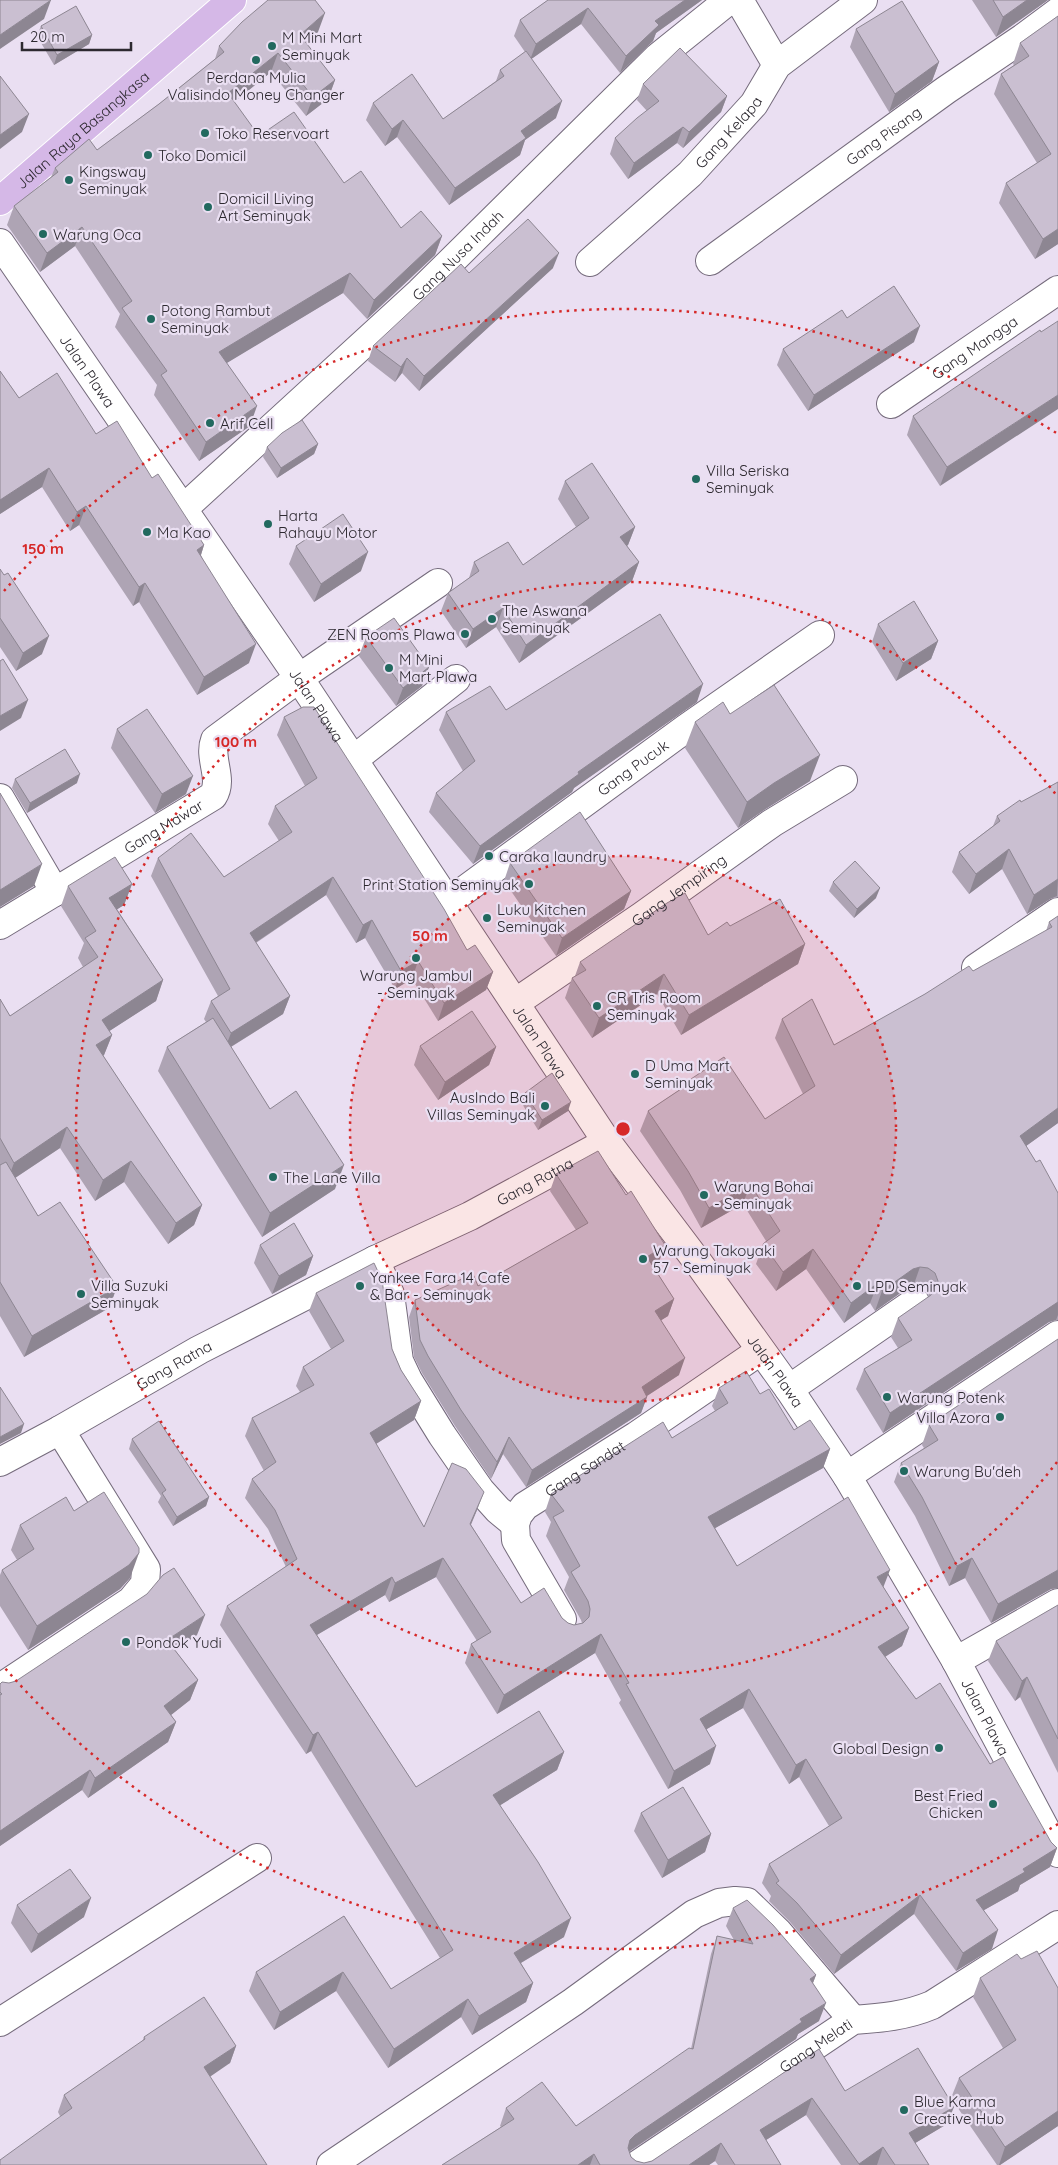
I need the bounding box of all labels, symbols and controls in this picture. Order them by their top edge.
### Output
scale bar [22,20,131,52]
text: 20 m [30,27,65,46]
place label: M Mini Mart Seminyak [282,28,362,64]
marker: M Mini Mart Seminyak [266,40,278,52]
marker: Perdana Mulia Valisindo Money Changer [250,54,262,66]
street label: Jalan Raya Basangkasa [12,67,153,193]
place label: Perdana Mulia Valisindo Money Changer [167,68,345,104]
street label: Gang Kelapa [691,93,766,172]
street label: Gang Pisang [842,102,925,169]
place label: Toko Reservoart [215,124,330,143]
marker: Toko Reservoart [199,127,211,139]
place label: Toko Domicil [158,146,246,165]
marker: Toko Domicil [142,149,154,161]
place label: Kingsway Seminyak [79,162,147,198]
marker: Kingsway Seminyak [63,174,75,186]
place label: Domicil Living Art Seminyak [218,189,314,225]
marker: Domicil Living Art Seminyak [202,201,214,213]
street label: Gang Nusa Indah [408,206,507,304]
place label: Warung Oca [53,225,141,244]
marker: Warung Oca [37,228,49,240]
place label: Potong Rambut Seminyak [161,301,271,337]
street label: Gang Mangga [928,311,1021,383]
marker: Potong Rambut Seminyak [145,313,157,325]
street label: Jalan Plawa [56,330,120,411]
place label: Arif Cell [220,414,273,433]
marker: Arif Cell [204,417,216,429]
place label: Villa Seriska Seminyak [706,461,789,497]
marker: Villa Seriska Seminyak [690,473,702,485]
place label: Harta Rahayu Motor [278,506,377,542]
marker: Harta Rahayu Motor [262,518,274,530]
place label: Ma Kao [157,523,211,542]
marker: Ma Kao [141,526,153,538]
text: 150 m [22,539,64,558]
place label: The Aswana Seminyak [502,601,587,637]
marker: The Aswana Seminyak [486,613,498,625]
place label: ZEN Rooms Plawa [327,625,455,644]
marker: ZEN Rooms Plawa [459,628,471,640]
place label: M Mini Mart Plawa [399,650,477,686]
marker: M Mini Mart Plawa [383,662,395,674]
street label: Jalan Plawa [285,664,348,745]
text: 100 m [215,732,257,751]
street label: Gang Pucuk [593,735,672,800]
street label: Gang Mawar [120,795,207,857]
place label: Caraka laundry [499,847,607,866]
street label: Gang Jempiring [628,849,730,930]
marker: Caraka laundry [483,850,495,862]
place label: Print Station Seminyak [362,875,519,894]
marker: Print Station Seminyak [523,878,535,890]
place label: Luku Kitchen Seminyak [497,900,586,936]
marker: Luku Kitchen Seminyak [481,912,493,924]
text: 50 m [412,926,448,945]
marker: Warung Jambul - Seminyak [410,952,422,964]
place label: Warung Jambul - Seminyak [360,966,472,1002]
place label: CR Tris Room Seminyak [607,988,701,1024]
marker: CR Tris Room Seminyak [591,1000,603,1012]
street label: Jalan Plawa [509,1001,572,1082]
place label: D Uma Mart Seminyak [645,1056,730,1092]
marker: D Uma Mart Seminyak [629,1068,641,1080]
place label: AusIndo Bali Villas Seminyak [427,1088,535,1124]
marker: AusIndo Bali Villas Seminyak [539,1100,551,1112]
centre of rings [614,1120,632,1138]
street label: Gang Ratna [493,1153,576,1209]
place label: The Lane Villa [283,1168,381,1187]
marker: The Lane Villa [267,1171,279,1183]
place label: Warung Bohai - Seminyak [714,1177,814,1213]
marker: Warung Bohai - Seminyak [698,1189,710,1201]
place label: Warung Takoyaki 57 - Seminyak [653,1241,775,1277]
marker: Warung Takoyaki 57 - Seminyak [637,1253,649,1265]
place label: Yankee Fara 14 Cafe & Bar - Seminyak [370,1268,510,1304]
place label: Villa Suzuki Seminyak [91,1276,168,1312]
place label: LPD Seminyak [867,1277,967,1296]
marker: Yankee Fara 14 Cafe & Bar - Seminyak [354,1280,366,1292]
marker: LPD Seminyak [851,1280,863,1292]
marker: Villa Suzuki Seminyak [75,1288,87,1300]
street label: Jalan Plawa [743,1331,808,1411]
street label: Gang Ratna [133,1336,215,1394]
place label: Warung Potenk [897,1388,1005,1407]
marker: Warung Potenk [881,1391,893,1403]
place label: Villa Azora [916,1408,990,1427]
marker: Villa Azora [994,1411,1006,1423]
street label: Gang Sandat [541,1436,628,1501]
place label: Warung Bu'deh [914,1462,1021,1481]
marker: Warung Bu'deh [898,1465,910,1477]
place label: Pondok Yudi [136,1633,222,1652]
marker: Pondok Yudi [120,1636,132,1648]
street label: Jalan Plawa [957,1675,1014,1759]
place label: Global Design [833,1739,929,1758]
marker: Global Design [933,1742,945,1754]
place label: Best Fried Chicken [914,1786,983,1822]
marker: Best Fried Chicken [987,1798,999,1810]
street label: Gang Melati [775,2014,856,2076]
place label: Blue Karma Creative Hub [914,2092,1004,2128]
marker: Blue Karma Creative Hub [898,2104,910,2116]

